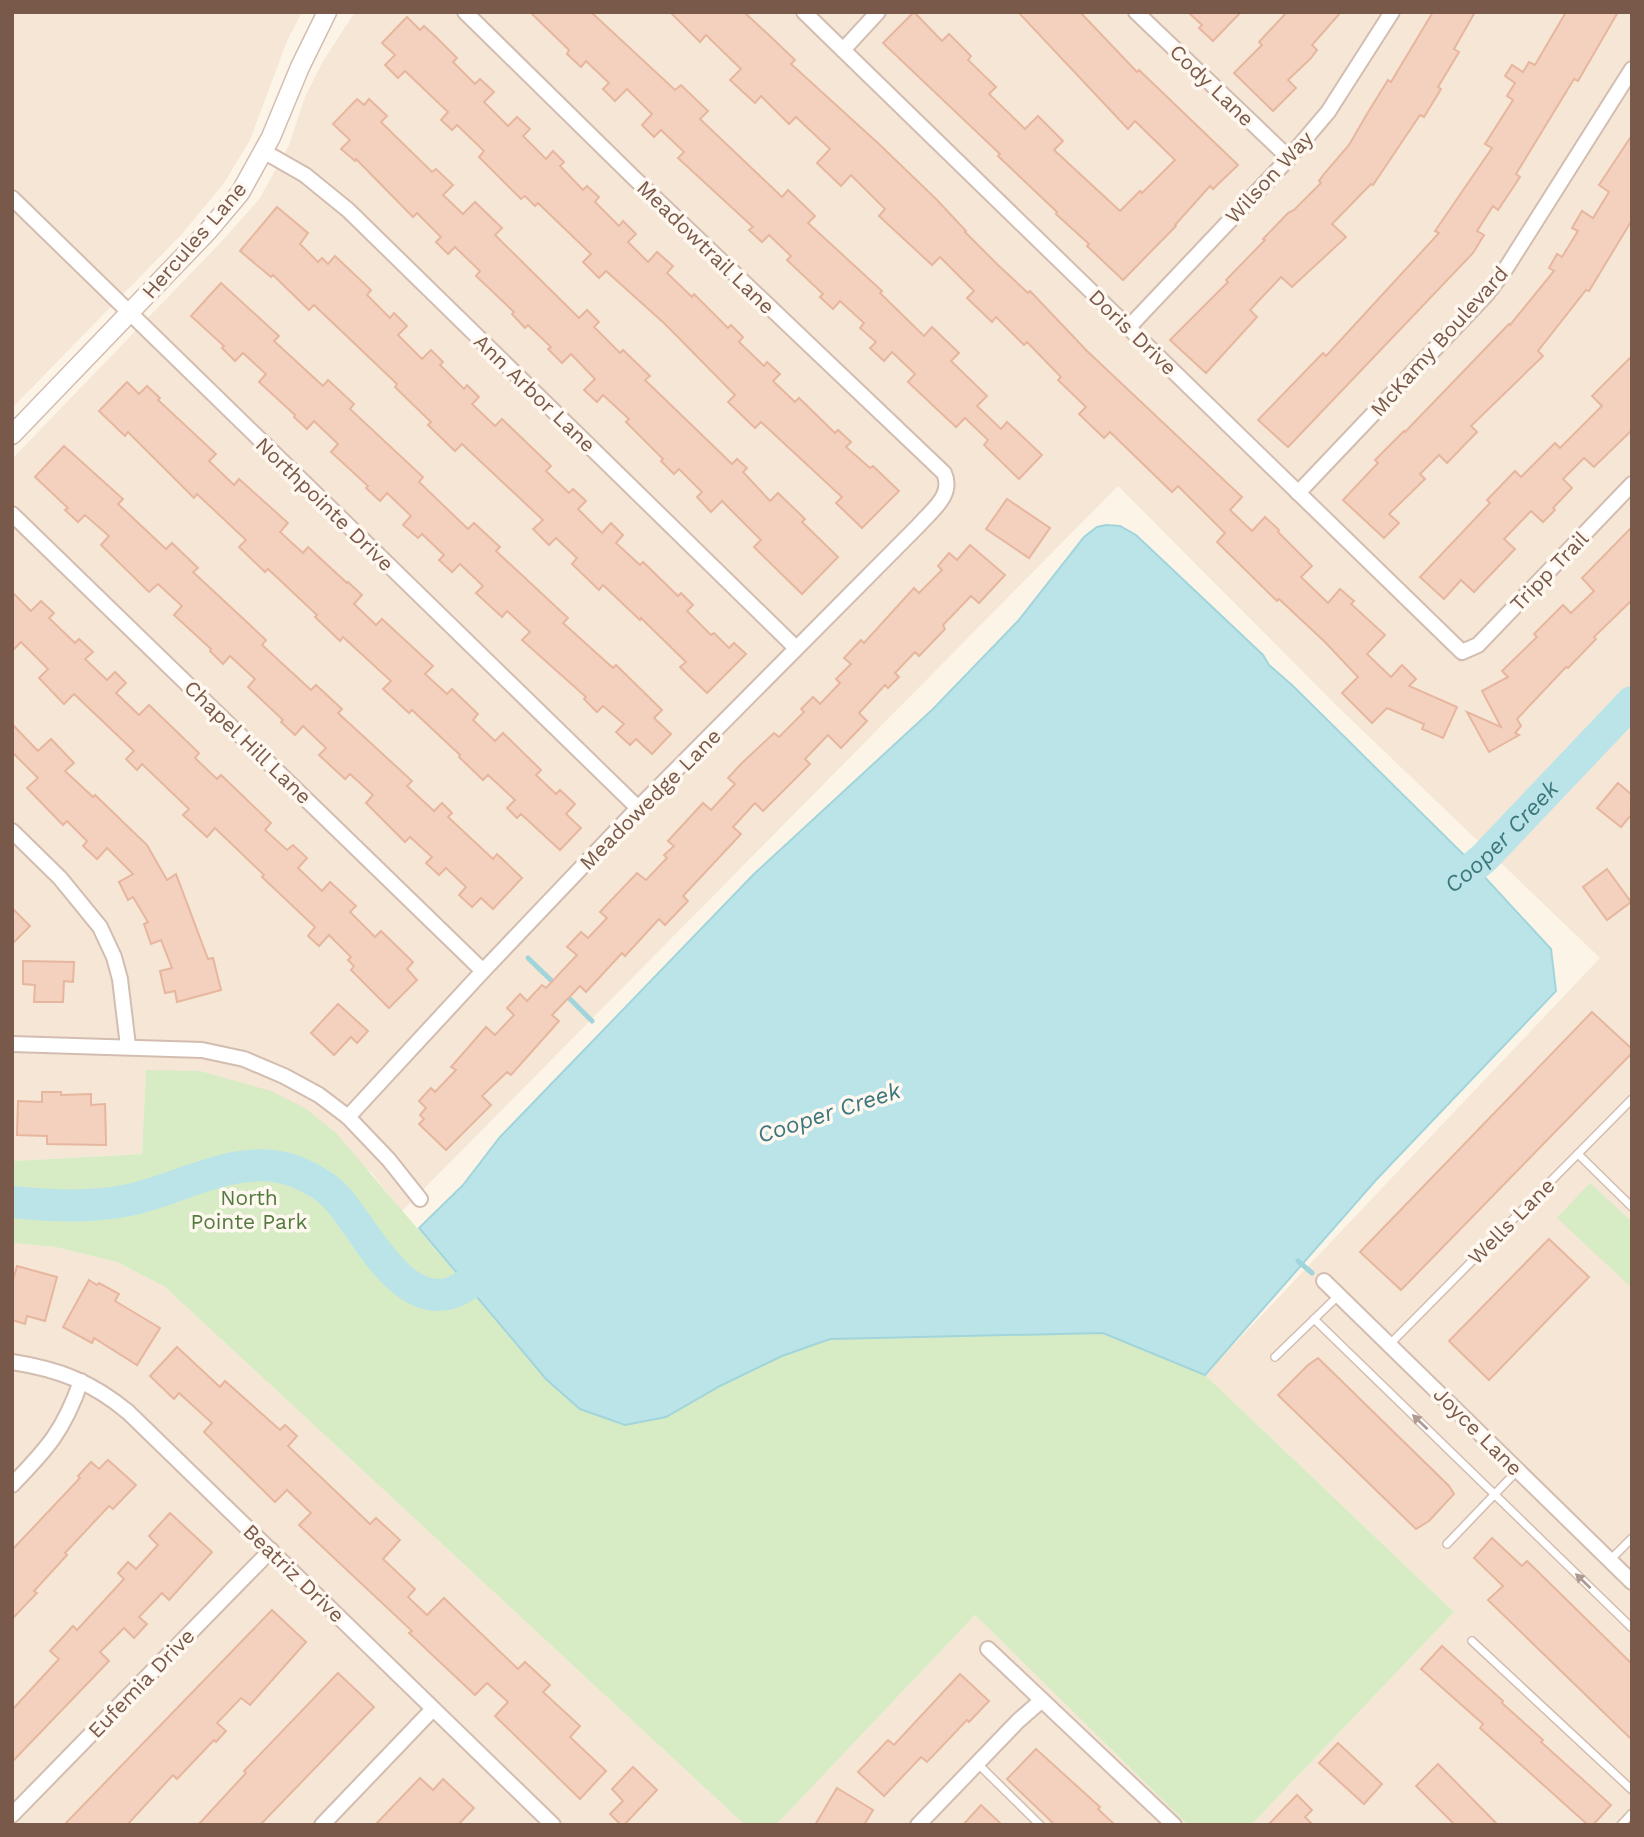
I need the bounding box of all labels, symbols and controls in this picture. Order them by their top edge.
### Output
street label: Cody Lane [1165,39,1259,131]
street label: Wilson Way [1220,126,1318,228]
street label: Meadowtrail Lane [632,175,780,319]
street label: Hercules Lane [136,176,252,304]
street label: McKamy Boulevard [1365,261,1513,421]
street label: Doris Drive [1084,284,1182,380]
street label: Ann Arbor Lane [469,329,601,457]
street label: Northpointe Drive [251,432,399,576]
street label: Tripp Trail [1505,525,1594,616]
street label: Chapel Hill Lane [179,675,317,809]
street label: Meadowedge Lane [574,723,726,875]
water label: Cooper Creek [1439,774,1565,899]
water label: Cooper Creek [754,1077,905,1149]
street label: Wells Lane [1462,1172,1560,1270]
park label: North Pointe Park [191,1185,308,1234]
street label: Joyce Lane [1428,1381,1528,1481]
one-way arrow [1412,1415,1429,1431]
street label: Beatriz Drive [238,1519,350,1627]
one-way arrow [1575,1573,1592,1589]
street label: Eufemia Drive [83,1623,199,1743]

